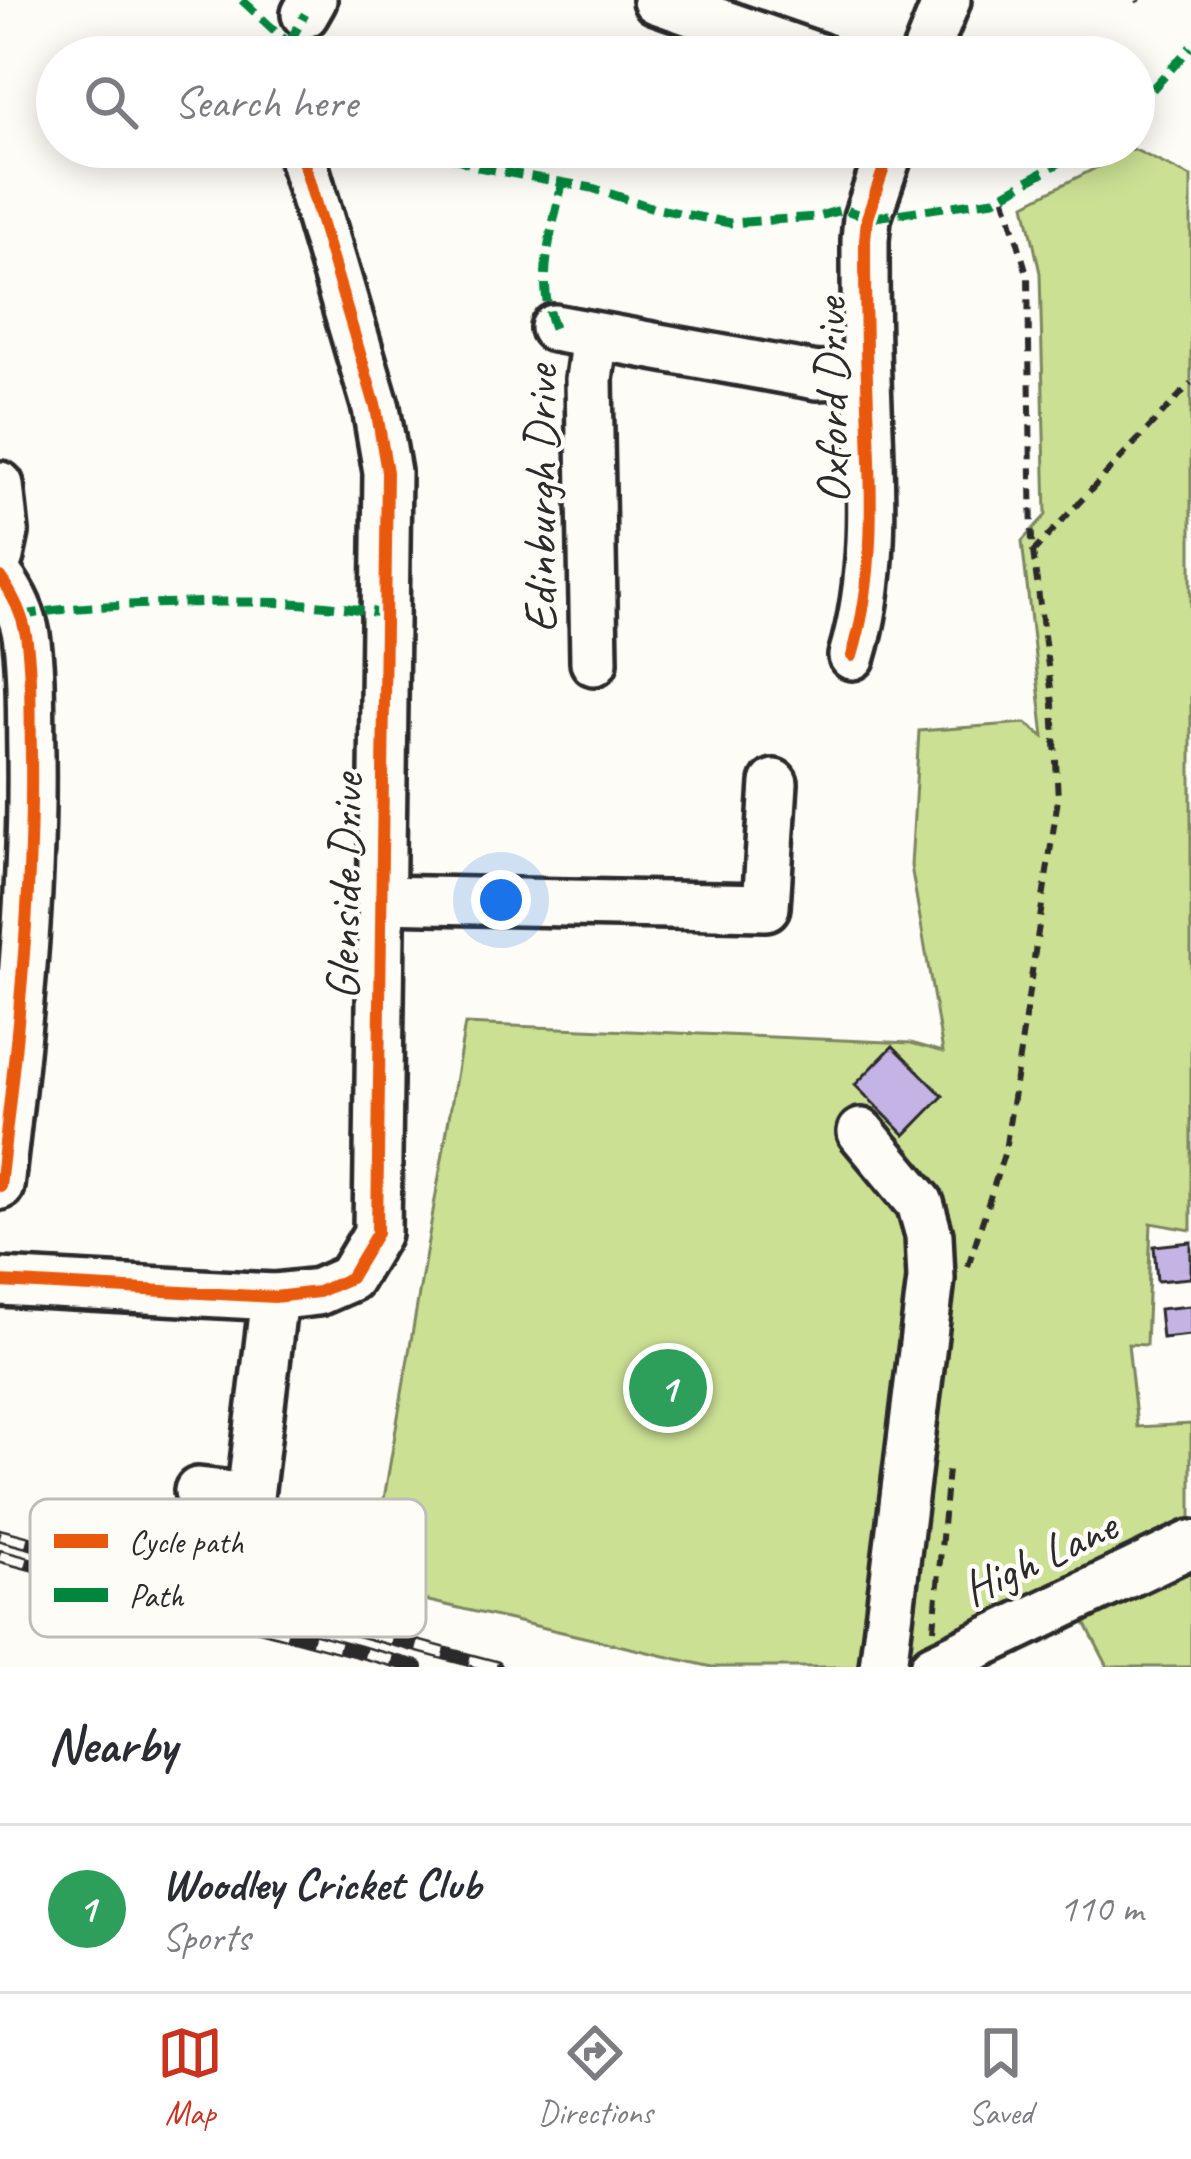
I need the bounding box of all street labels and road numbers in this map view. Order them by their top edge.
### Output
street label: Oxford Drive [799,294,863,504]
street label: Edinburgh Drive [510,362,570,633]
street label: Glenside Drive [312,770,376,1001]
street label: High Lane [952,1494,1129,1619]

